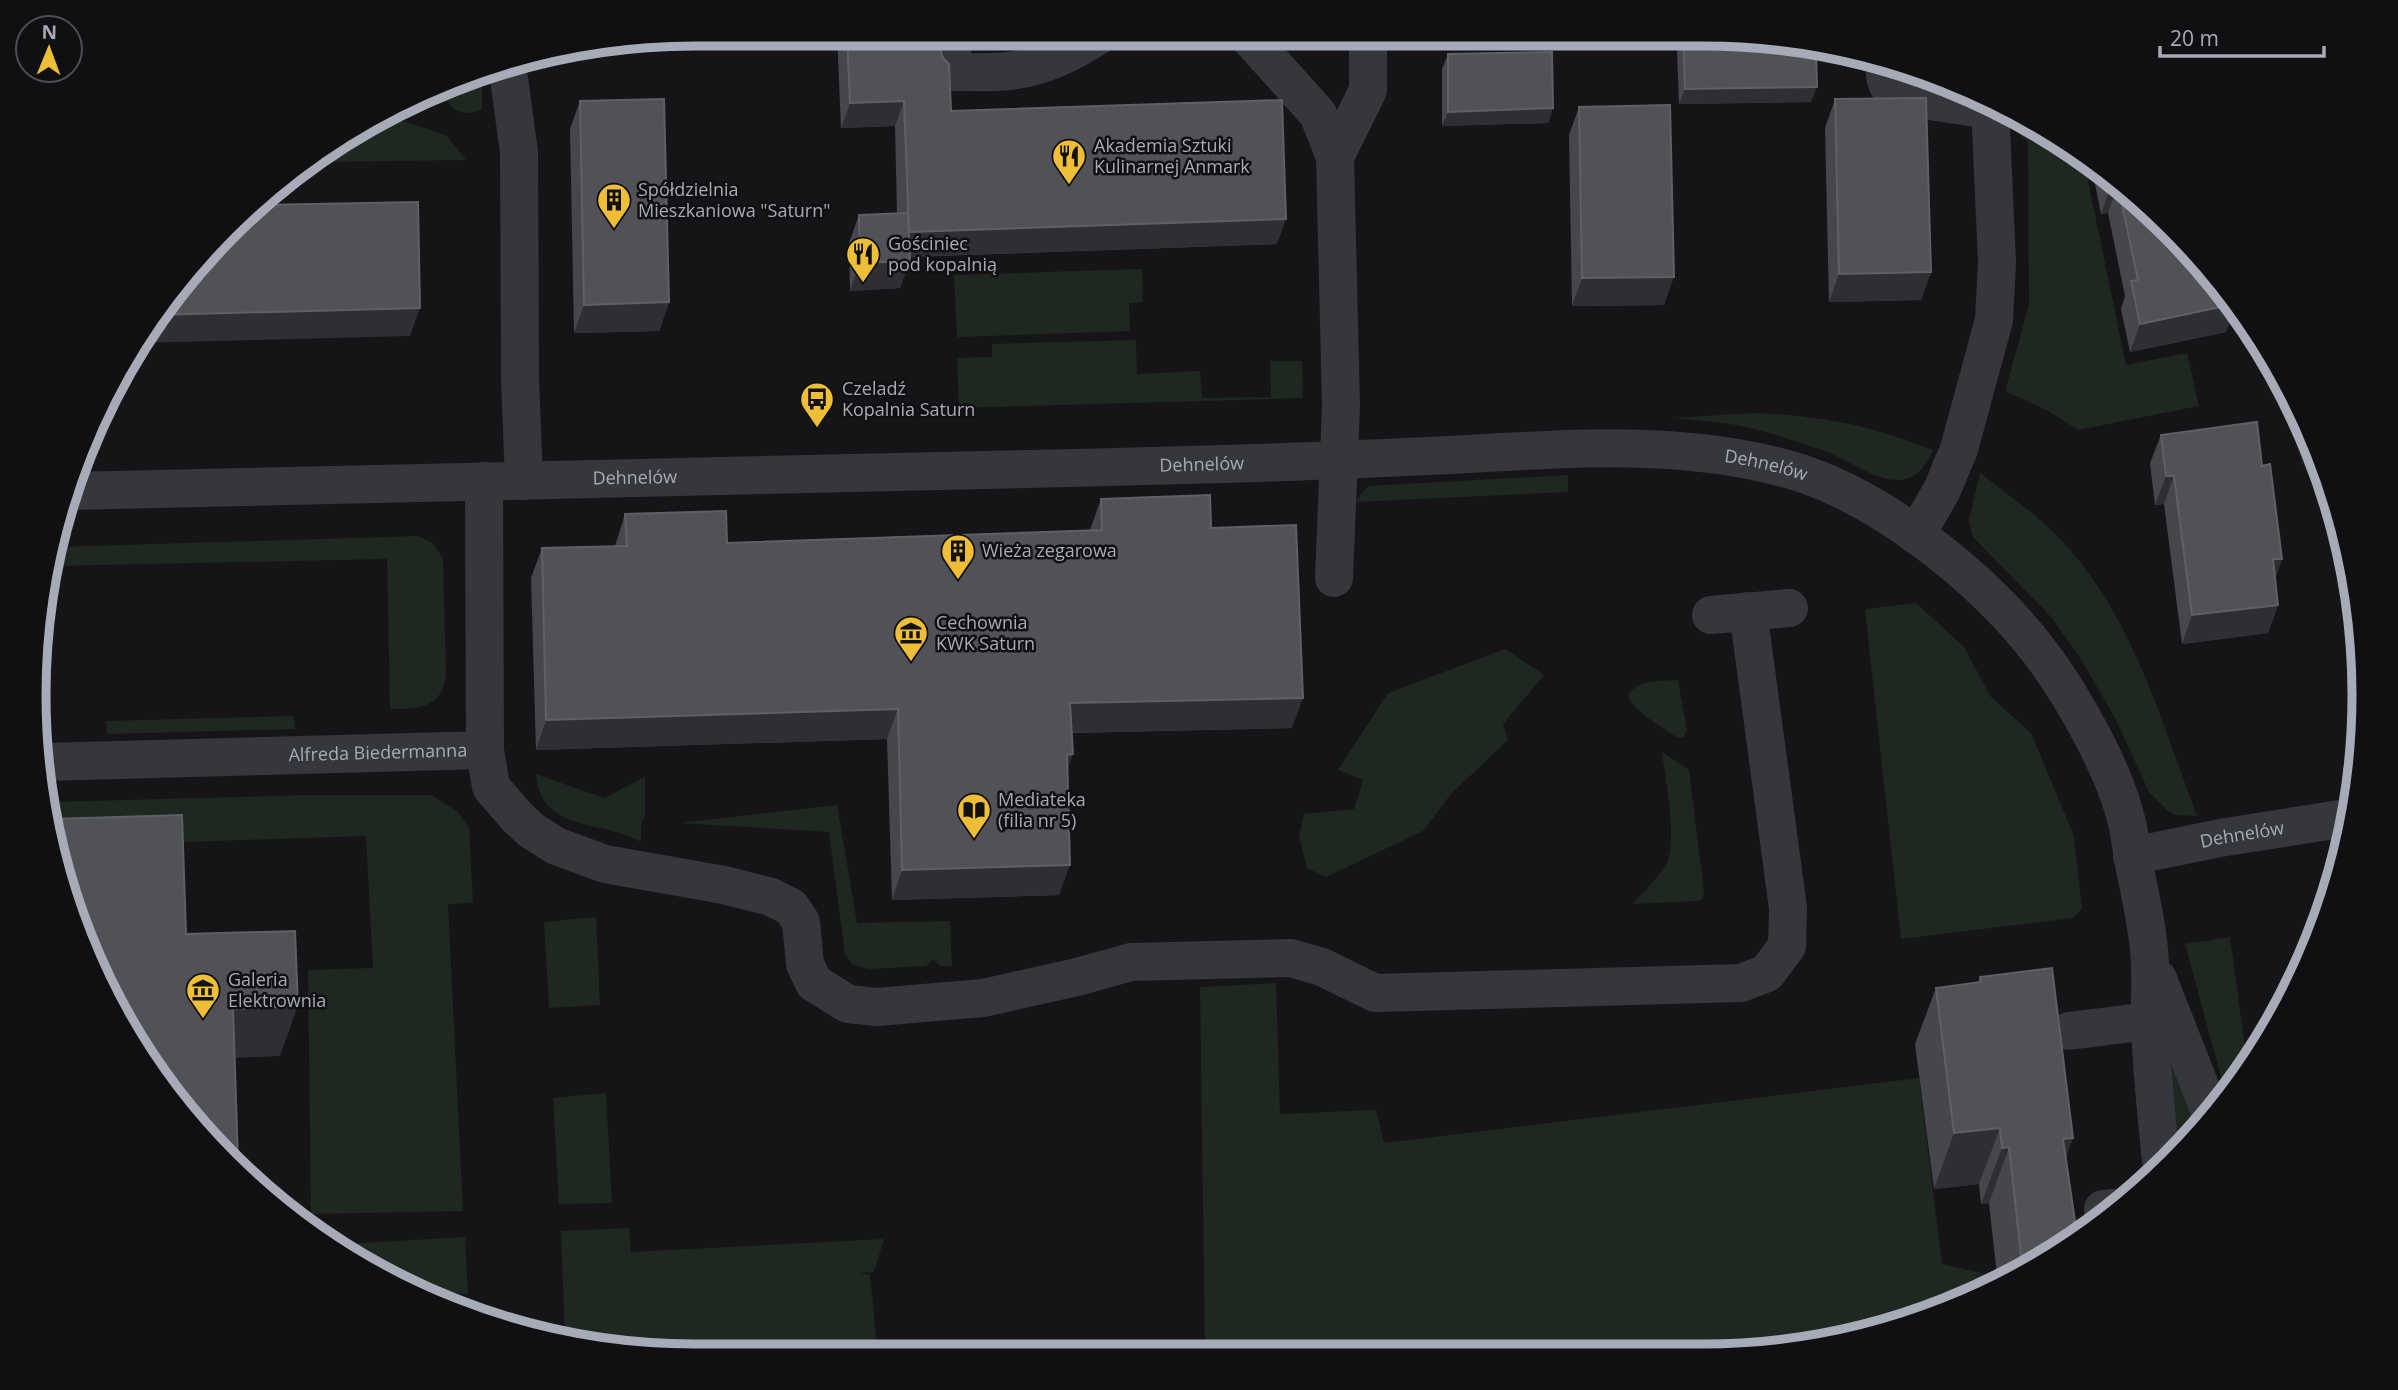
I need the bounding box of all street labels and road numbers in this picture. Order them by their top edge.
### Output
street label: Dehnelów [1723,443,1811,486]
street label: Dehnelów [1159,450,1244,477]
street label: Dehnelów [592,464,677,490]
street label: Alfreda Biedermanna [288,737,468,766]
street label: Dehnelów [2198,815,2286,853]

